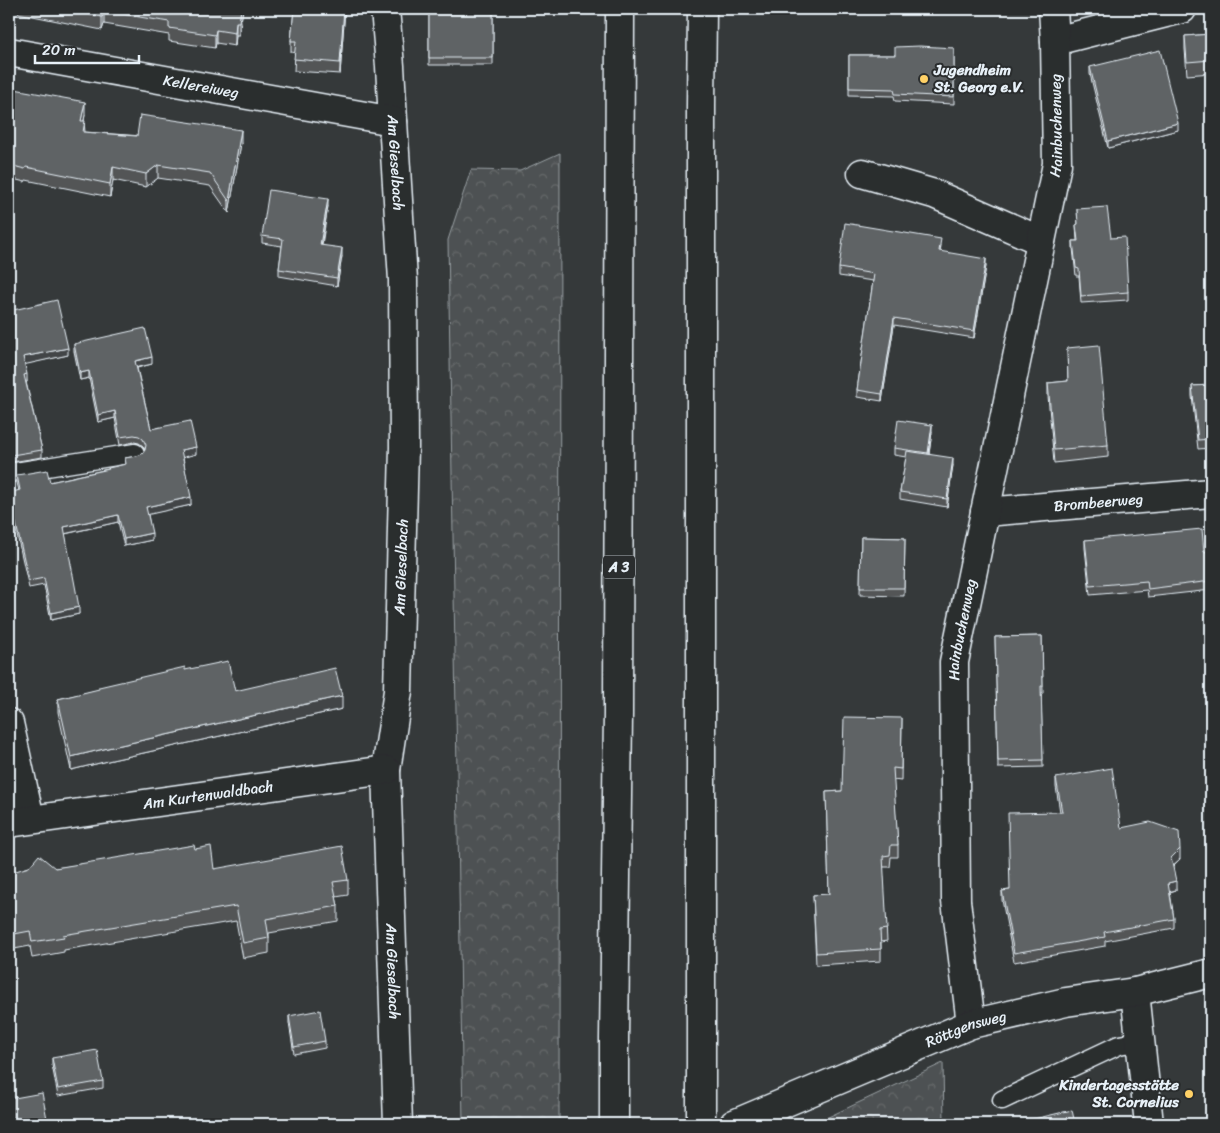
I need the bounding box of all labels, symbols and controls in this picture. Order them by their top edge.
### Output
scale bar [35,32,139,64]
text: 20 m [42,37,76,63]
place label: Jugendheim St. Georg e.V. [933,57,1024,100]
street label: Kellereiweg [161,67,241,106]
marker: Jugendheim St. Georg e.V. [918,73,930,85]
street label: Hainbuchenweg [1042,73,1070,179]
street label: Am Gieselbach [380,113,412,212]
street label: Brombeerweg [1053,486,1144,519]
street label: Am Gieselbach [386,518,416,616]
road number: A 3 [603,556,635,578]
street label: Hainbuchenweg [941,576,984,681]
street label: Am Kurtenwaldbach [140,773,275,817]
street label: Am Gieselbach [378,922,407,1020]
street label: Röttgensweg [921,1003,1009,1055]
place label: Kindertagesstätte St. Cornelius [1058,1072,1180,1115]
marker: Kindertagesstätte St. Cornelius [1183,1088,1195,1100]

